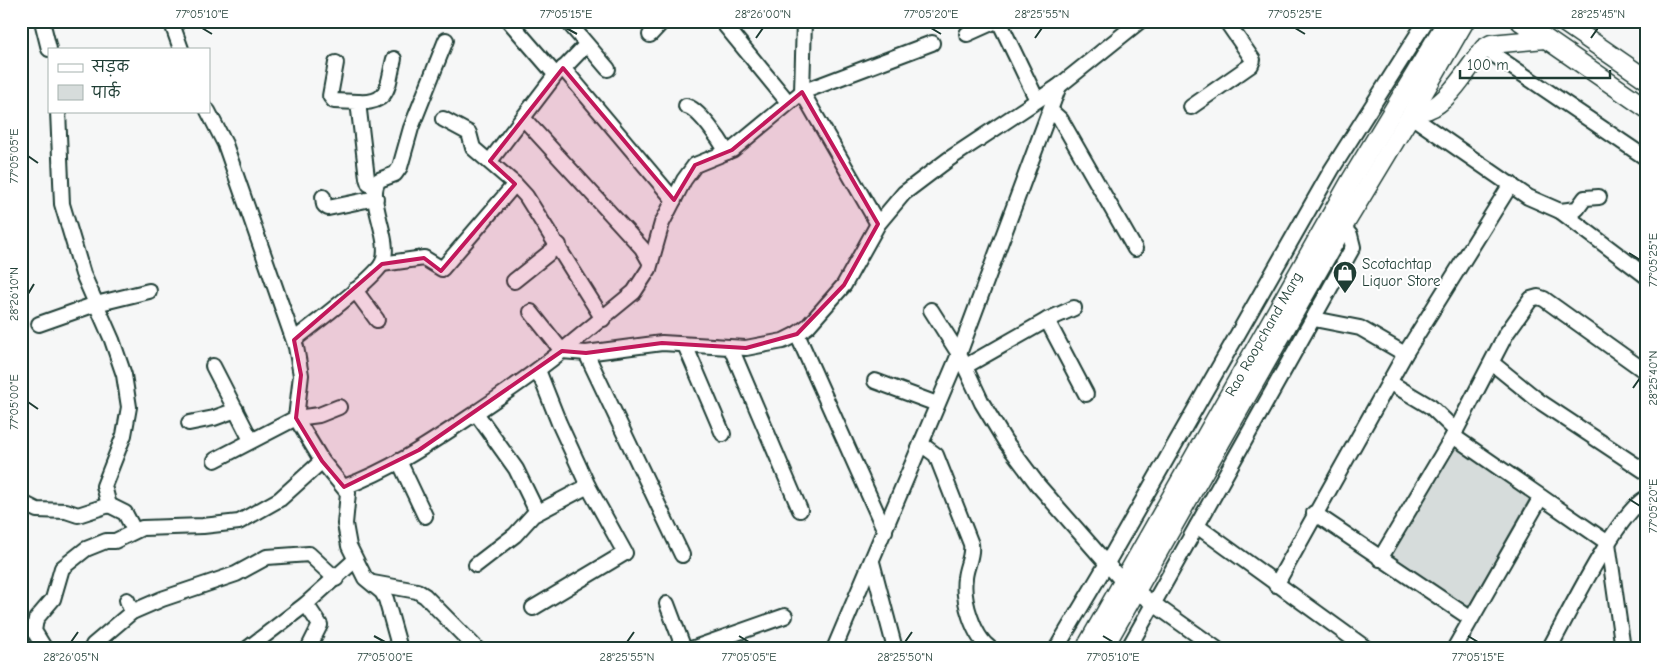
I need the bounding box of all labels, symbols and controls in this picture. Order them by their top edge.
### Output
text: 77°05'10"E [175,7,229,21]
text: 77°05'15"E [540,7,592,21]
text: 28°26'00"N [735,7,791,21]
text: 77°05'20"E [904,7,958,21]
text: 28°25'55"N [1015,7,1069,21]
text: 77°05'25"E [1268,7,1322,21]
text: 28°25'45"N [1571,7,1625,21]
legend [48,48,210,112]
scale bar [1460,48,1610,80]
text: 100 m [1467,56,1509,74]
text: सड़क [91,58,130,77]
text: पार्क [91,81,122,102]
text: 77°05'05"E [7,129,21,183]
text: 77°05'25"E [1646,233,1660,287]
place label: Scotachtap Liquor Store [1362,255,1441,290]
shop icon: Scotachtap Liquor Store [1332,260,1358,294]
text: 28°26'10"N [7,267,21,321]
street label: Rao Roopchand Marg [1221,269,1306,400]
text: 28°25'40"N [1646,351,1660,405]
text: 77°05'00"E [7,374,21,430]
text: 77°05'20"E [1646,479,1660,533]
text: 28°26'05"N [43,650,99,664]
text: 77°05'00"E [357,650,413,664]
text: 28°25'55"N [600,650,654,664]
text: 77°05'05"E [722,650,776,664]
text: 28°25'50"N [877,650,933,664]
text: 77°05'10"E [1086,650,1140,664]
text: 77°05'15"E [1452,650,1504,664]

